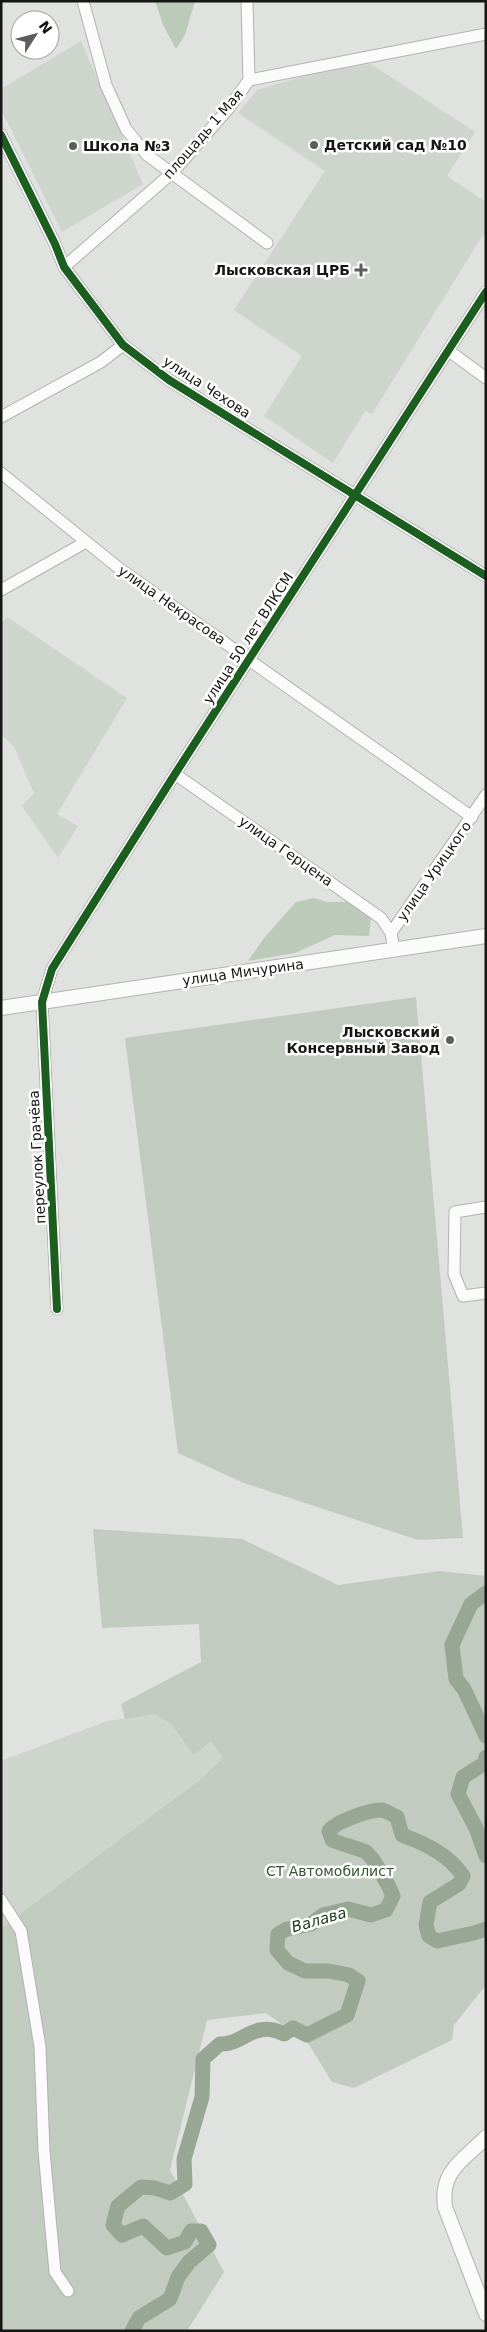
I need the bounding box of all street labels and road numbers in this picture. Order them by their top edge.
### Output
street label: площадь 1 Мая [160,86,246,182]
street label: улица Чехова [160,353,254,421]
street label: улица Некрасова [115,562,229,648]
street label: улица 50 лет ВЛКСМ [200,569,296,707]
street label: улица Герцена [236,813,336,889]
street label: улица Урицкого [394,818,474,924]
street label: улица Мичурина [181,956,305,988]
street label: переулок Грачёва [26,1090,48,1224]

